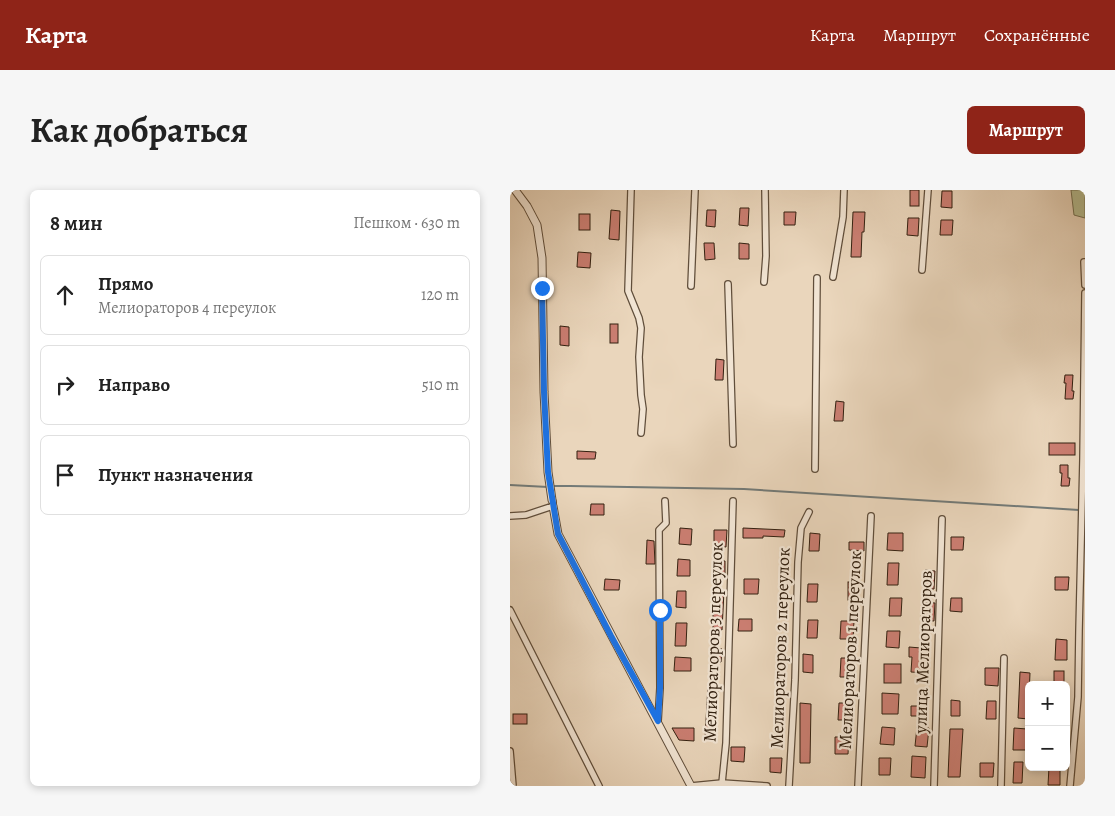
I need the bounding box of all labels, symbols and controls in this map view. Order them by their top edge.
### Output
text: Карта [25,19,87,51]
text: Карта [810,23,855,47]
text: Маршрут [883,23,956,47]
text: Сохранённые [984,23,1090,47]
text: Как добраться [30,106,248,154]
button: Маршрут [967,106,1085,154]
text: 8 мин [50,209,103,237]
text: Пешком · 630 m [353,212,460,234]
text: Прямо [98,271,153,297]
route end [531,277,554,300]
icon: ahead [51,281,79,309]
text: 120 m [421,284,459,306]
text: Мелиораторов 4 переулок [98,297,276,319]
icon: right [51,371,79,399]
text: Направо [98,372,170,398]
text: 510 m [422,374,459,396]
icon: arrive [51,461,79,489]
text: Пункт назначения [98,462,253,488]
street label: Мелиораторов 3 переулок [698,542,728,742]
street label: Мелиораторов 2 переулок [764,547,796,749]
street label: Мелиораторов 1 переулок [833,550,867,750]
street label: улица Мелиораторов [908,570,938,735]
route start [649,599,672,622]
map controls [1025,681,1070,771]
button: + [1025,681,1070,726]
button: − [1025,726,1070,771]

